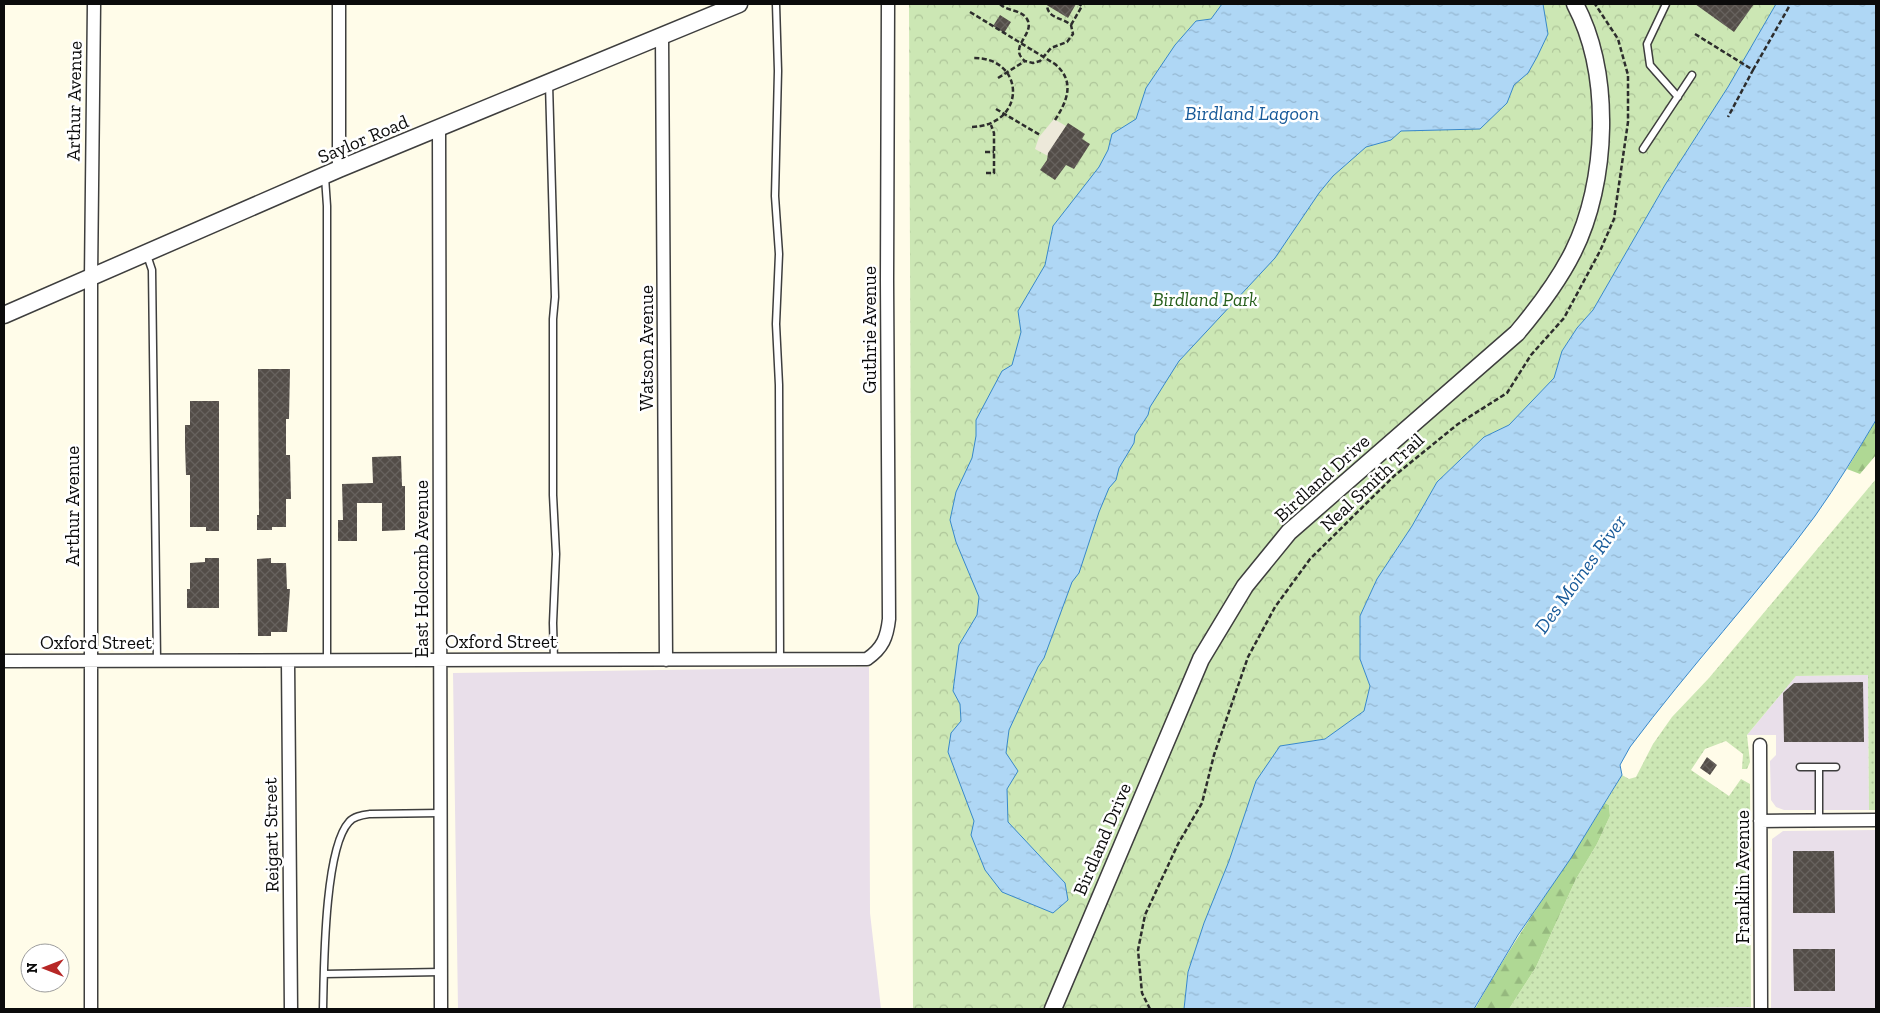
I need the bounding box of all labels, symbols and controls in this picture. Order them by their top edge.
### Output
street label: Arthur Avenue [61,41,87,161]
water label: Birdland Lagoon [1185,101,1319,125]
street label: Saylor Road [314,109,412,168]
street label: Guthrie Avenue [858,266,881,394]
street label: Watson Avenue [635,285,658,411]
park label: Birdland Park [1153,288,1257,311]
street label: Neal Smith Trail [1315,428,1429,536]
street label: Birdland Drive [1270,429,1374,527]
street label: Arthur Avenue [61,446,84,566]
street label: East Holcomb Avenue [410,480,433,658]
water label: Des Moines River [1529,510,1631,638]
street label: Oxford Street [445,630,557,653]
street label: Oxford Street [40,631,152,654]
street label: Reigart Street [259,777,283,893]
street label: Birdland Drive [1068,779,1136,899]
street label: Franklin Avenue [1731,810,1754,944]
north arrow [20,943,70,993]
text: N [24,962,41,973]

